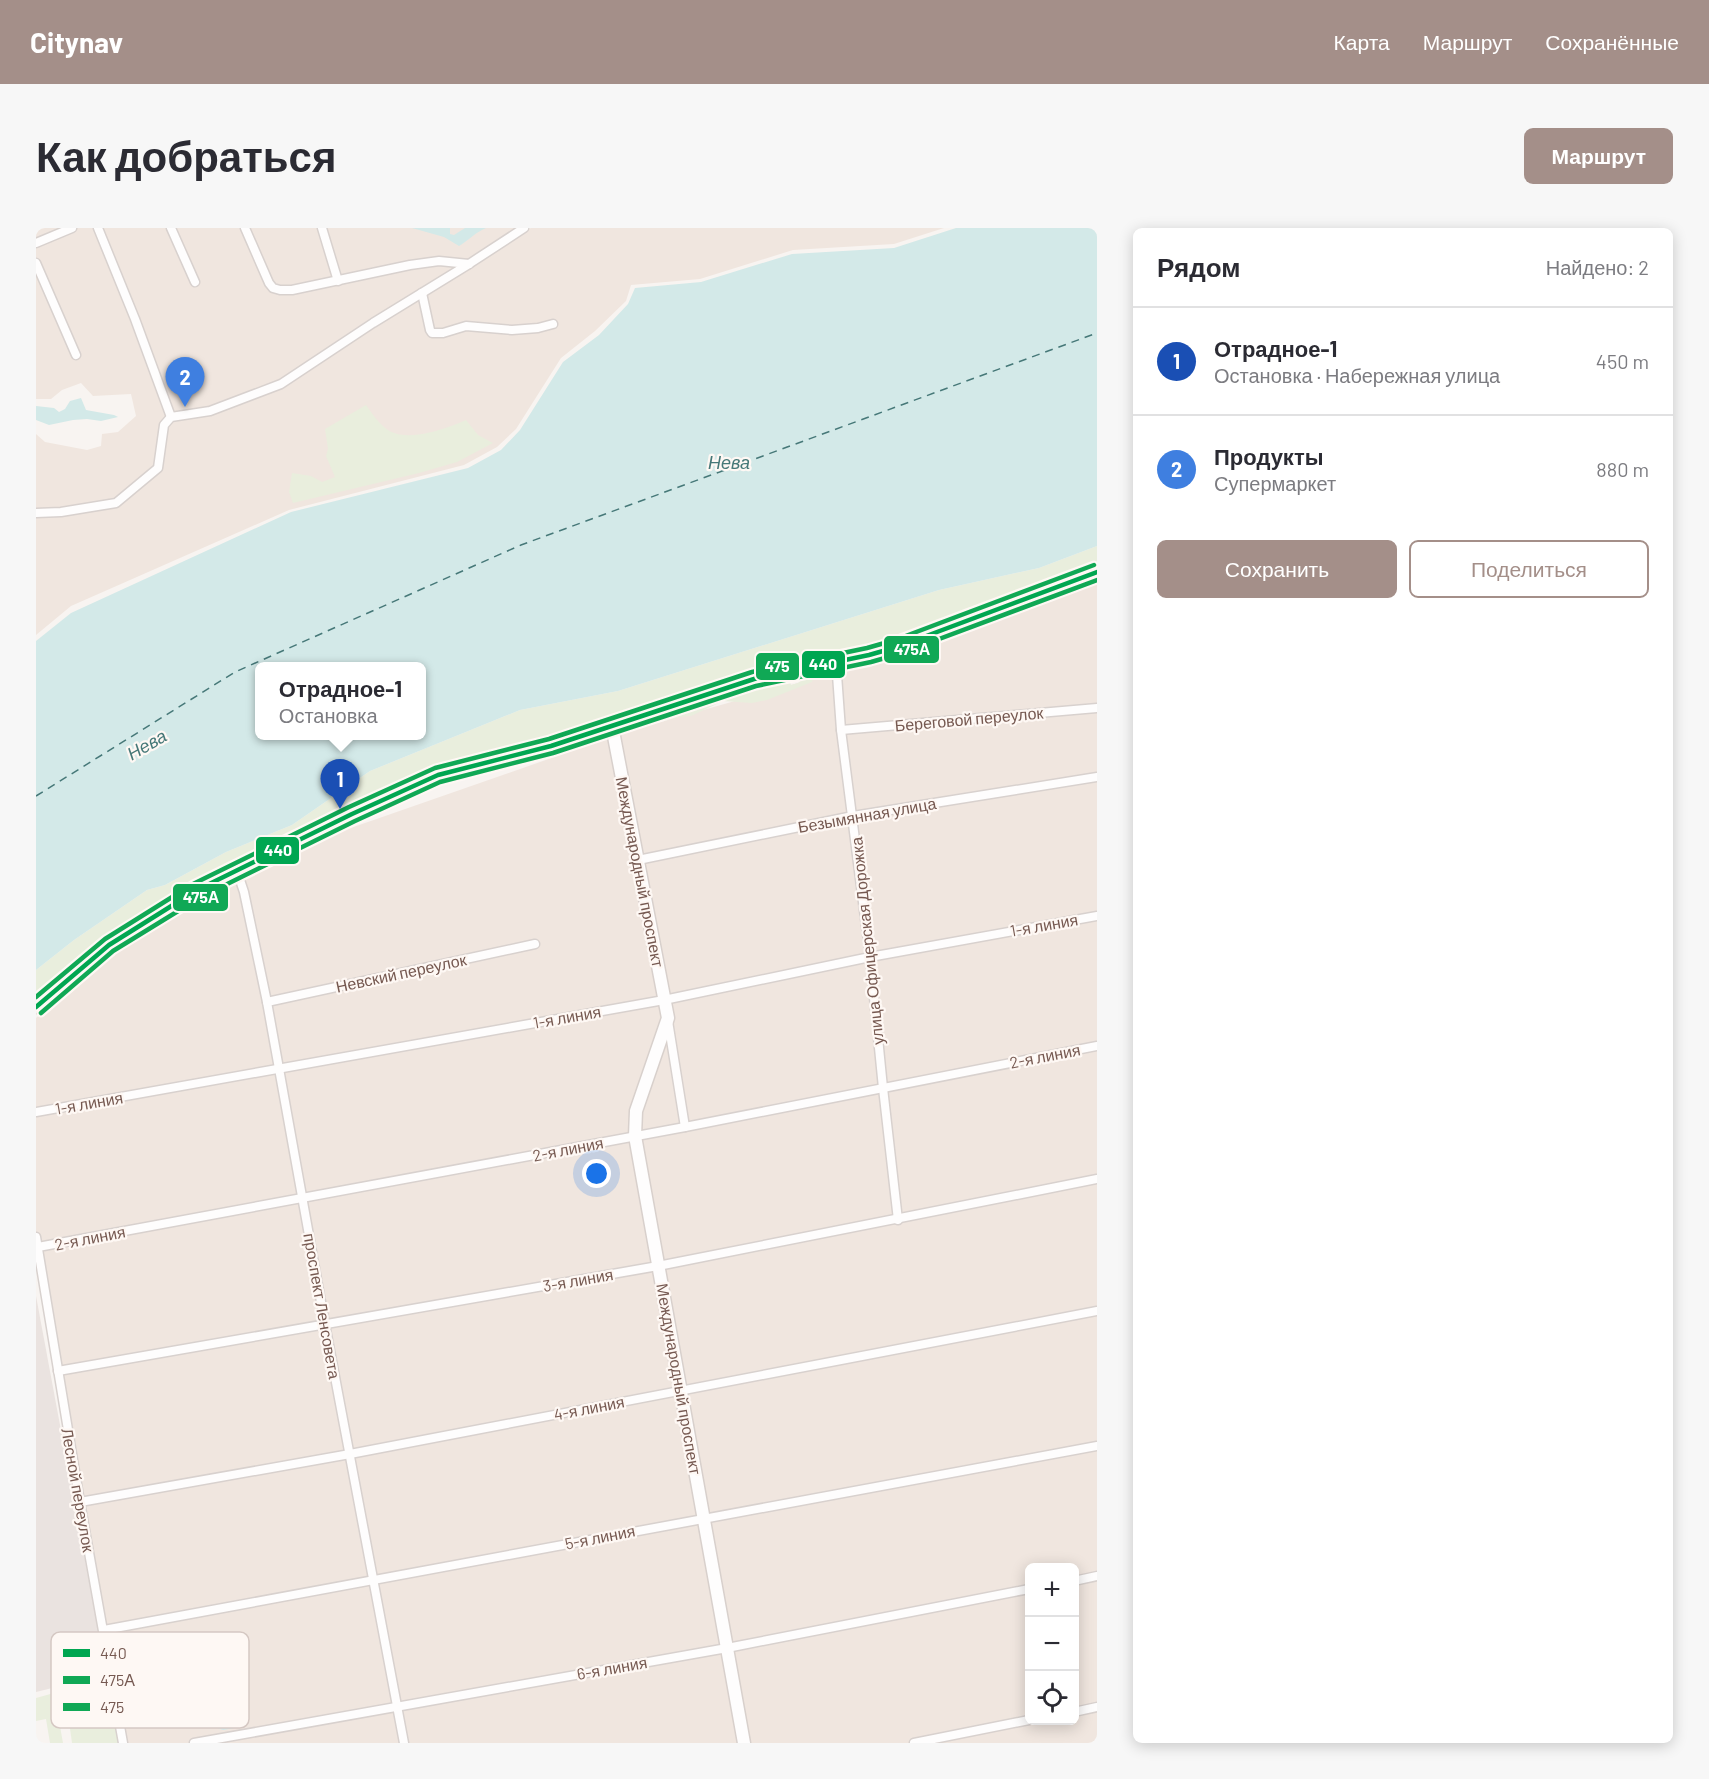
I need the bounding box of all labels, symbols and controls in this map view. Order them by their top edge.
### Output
text: Citynav [30,25,123,59]
text: Карта [1334,29,1390,54]
text: Маршрут [1423,29,1512,54]
text: Сохранённые [1545,29,1679,54]
button: Маршрут [1524,128,1673,184]
text: Как добраться [36,130,336,180]
text: Рядом [1157,251,1240,282]
text: Найдено: 2 [1546,255,1649,279]
text: Отрадное-1 [1214,335,1337,361]
text: 1 [1173,349,1180,373]
text: 450 m [1596,349,1649,373]
pin: 2 [166,358,204,407]
text: Остановка · Набережная улица [1214,363,1500,387]
text: Продукты [1214,443,1323,469]
water label: Нева [708,451,750,473]
text: 2 [1171,457,1182,481]
text: 880 m [1596,457,1649,481]
text: Супермаркет [1214,471,1336,495]
button: Сохранить [1157,540,1397,598]
button: Поделиться [1409,540,1649,598]
line badge: 475А [883,635,940,664]
text: 475А [894,639,931,658]
line badge: 440 [801,650,846,679]
line badge: 475 [755,652,800,681]
text: 440 [809,654,837,673]
text: 475 [764,656,790,675]
popup [255,662,426,740]
text: Отрадное-1 [279,675,402,701]
street label: Береговой переулок [894,702,1045,734]
text: Остановка [279,703,378,727]
water label: Нева [123,724,170,764]
pin: 1 [320,760,360,809]
street label: Международный проспект [613,775,668,969]
street label: Безымянная улица [796,793,938,836]
line badge: 440 [255,836,300,865]
street label: улица Офицерская Дорожка [846,836,887,1046]
text: 440 [264,840,292,859]
line badge: 475А [172,883,229,912]
text: 475А [183,887,220,906]
street label: 1-я линия [1009,909,1079,940]
street label: Невский переулок [334,949,469,996]
street label: 1-я линия [532,1001,602,1032]
street label: 2-я линия [1008,1039,1082,1072]
street label: 1-я линия [54,1087,124,1118]
street label: 2-я линия [531,1132,605,1165]
your location [582,1159,611,1188]
street label: 2-я линия [53,1221,127,1254]
street label: проспект Ленсовета [300,1231,345,1380]
street label: 3-я линия [541,1264,615,1295]
street label: Международный проспект [653,1282,706,1477]
street label: 4-я линия [552,1391,626,1424]
street label: Лесной переулок [58,1426,99,1554]
street label: 5-я линия [563,1520,637,1553]
map controls [1025,1563,1079,1725]
button: + [1025,1563,1079,1617]
button: − [1025,1617,1079,1671]
legend [51,1632,249,1728]
text: 440 [100,1643,127,1662]
street label: 6-я линия [575,1652,649,1683]
text: 475А [100,1670,135,1689]
button: locate [1025,1671,1079,1725]
text: 475 [100,1697,124,1716]

